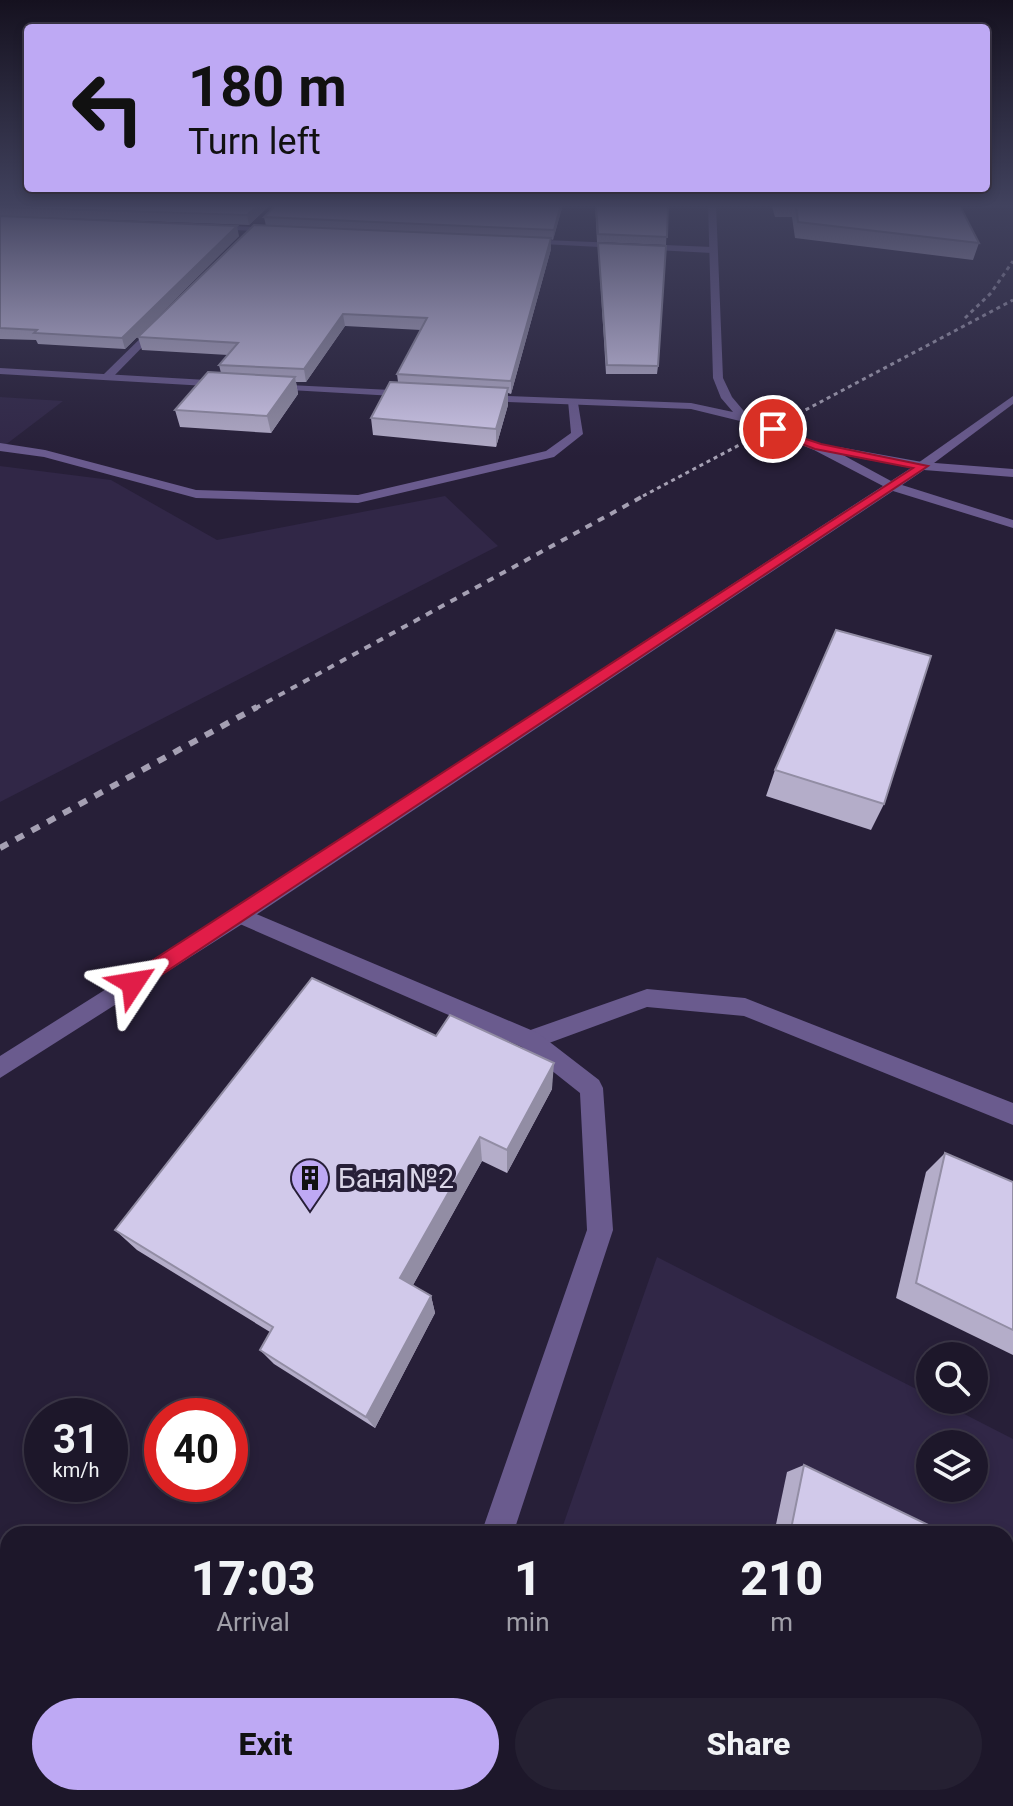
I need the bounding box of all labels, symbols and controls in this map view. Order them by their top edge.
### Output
text: 180 m [188,54,347,120]
icon: left [56,56,160,160]
text: Turn left [188,121,321,163]
pin [739,395,807,463]
icon: arrive [751,407,795,451]
position arrow [91,941,175,1025]
building icon: Баня №2 [289,1157,331,1212]
place label: Баня №2 [338,1162,454,1195]
map controls [916,1342,988,1502]
button: search [916,1342,988,1414]
speed limit sign: 40 [144,1398,248,1502]
text: 31 [53,1416,99,1463]
button: layers [916,1430,988,1502]
text: km/h [53,1458,99,1482]
text: 17:03 [191,1550,315,1607]
text: 1 [514,1550,542,1607]
text: 210 [740,1550,823,1607]
text: Arrival [216,1607,290,1637]
text: min [506,1607,550,1637]
text: m [770,1607,793,1637]
button: Exit [32,1698,499,1790]
button: Share [515,1698,982,1790]

